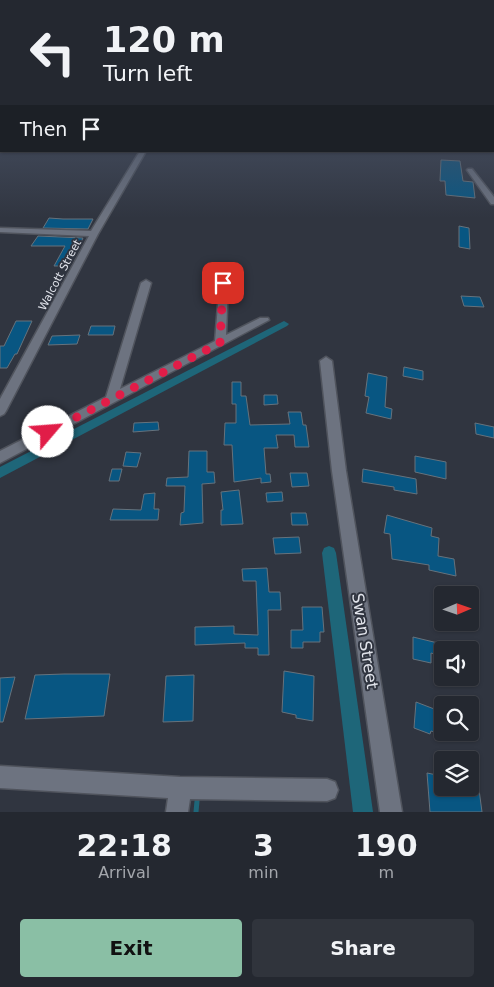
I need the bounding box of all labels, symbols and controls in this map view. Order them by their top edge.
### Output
icon: left [20,20,85,85]
text: 120 m [103,20,225,60]
text: Turn left [103,61,192,86]
icon: arrive [77,115,105,143]
text: Then [20,118,67,140]
street label: Walcott Street [36,237,84,313]
pin [202,262,244,304]
icon: arrive [209,269,237,297]
position arrow [21,405,73,457]
north arrow [434,586,479,631]
map controls [434,586,479,796]
street label: Swan Street [348,592,382,690]
button: sound [434,641,479,686]
button: search [434,696,479,741]
button: layers [434,751,479,796]
text: 22:18 [76,828,172,863]
text: 3 [253,828,274,863]
text: 190 [355,828,418,863]
text: Arrival [98,863,150,882]
text: min [248,863,279,882]
text: m [378,863,394,882]
button: Exit [20,919,242,977]
button: Share [252,919,474,977]

